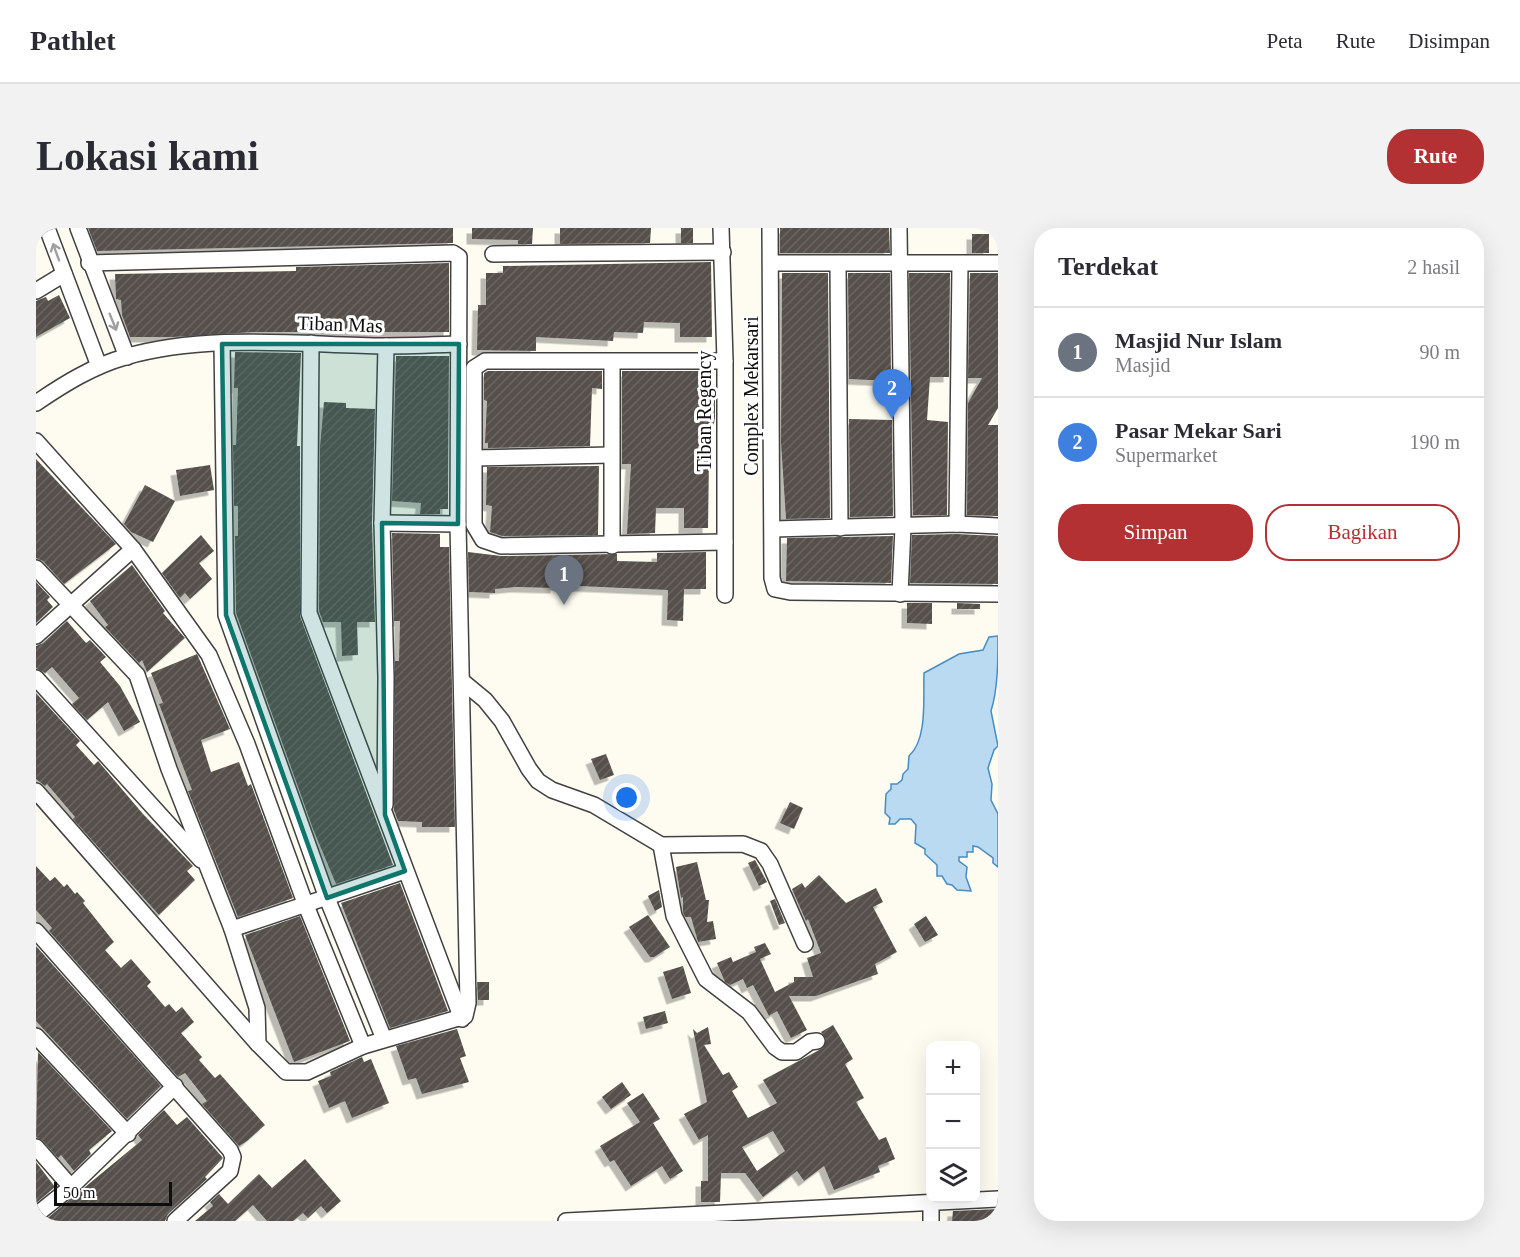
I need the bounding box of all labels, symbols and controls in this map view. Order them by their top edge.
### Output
text: Pathlet [30,25,116,56]
text: Peta [1267,29,1303,53]
text: Rute [1336,29,1375,53]
text: Disimpan [1408,29,1490,53]
button: Rute [1387,129,1484,184]
text: Lokasi kami [36,133,259,179]
one-way arrow [50,244,61,262]
text: Terdekat [1058,252,1158,281]
text: 2 hasil [1407,256,1460,278]
one-way arrow [108,312,119,331]
street label: Tiban Mas [297,312,383,336]
street label: Complex Mekarsari [740,316,763,476]
text: Masjid Nur Islam [1115,328,1282,353]
text: 1 [1073,341,1083,363]
text: 90 m [1419,341,1460,363]
street label: Tiban Regency [693,351,716,471]
text: Masjid [1115,354,1171,376]
pin: 2 [872,370,912,419]
text: Pasar Mekar Sari [1115,418,1282,443]
text: 2 [1073,431,1083,453]
text: 190 m [1409,431,1460,453]
text: Supermarket [1115,444,1217,466]
button: Simpan [1058,504,1253,561]
button: Bagikan [1265,504,1460,561]
pin: 1 [544,556,584,605]
your location [612,783,641,812]
map controls [926,1041,980,1203]
button: + [926,1041,980,1095]
button: − [926,1095,980,1149]
button: layers [926,1149,980,1203]
scale bar [54,1179,172,1206]
text: 50 m [63,1184,95,1201]

